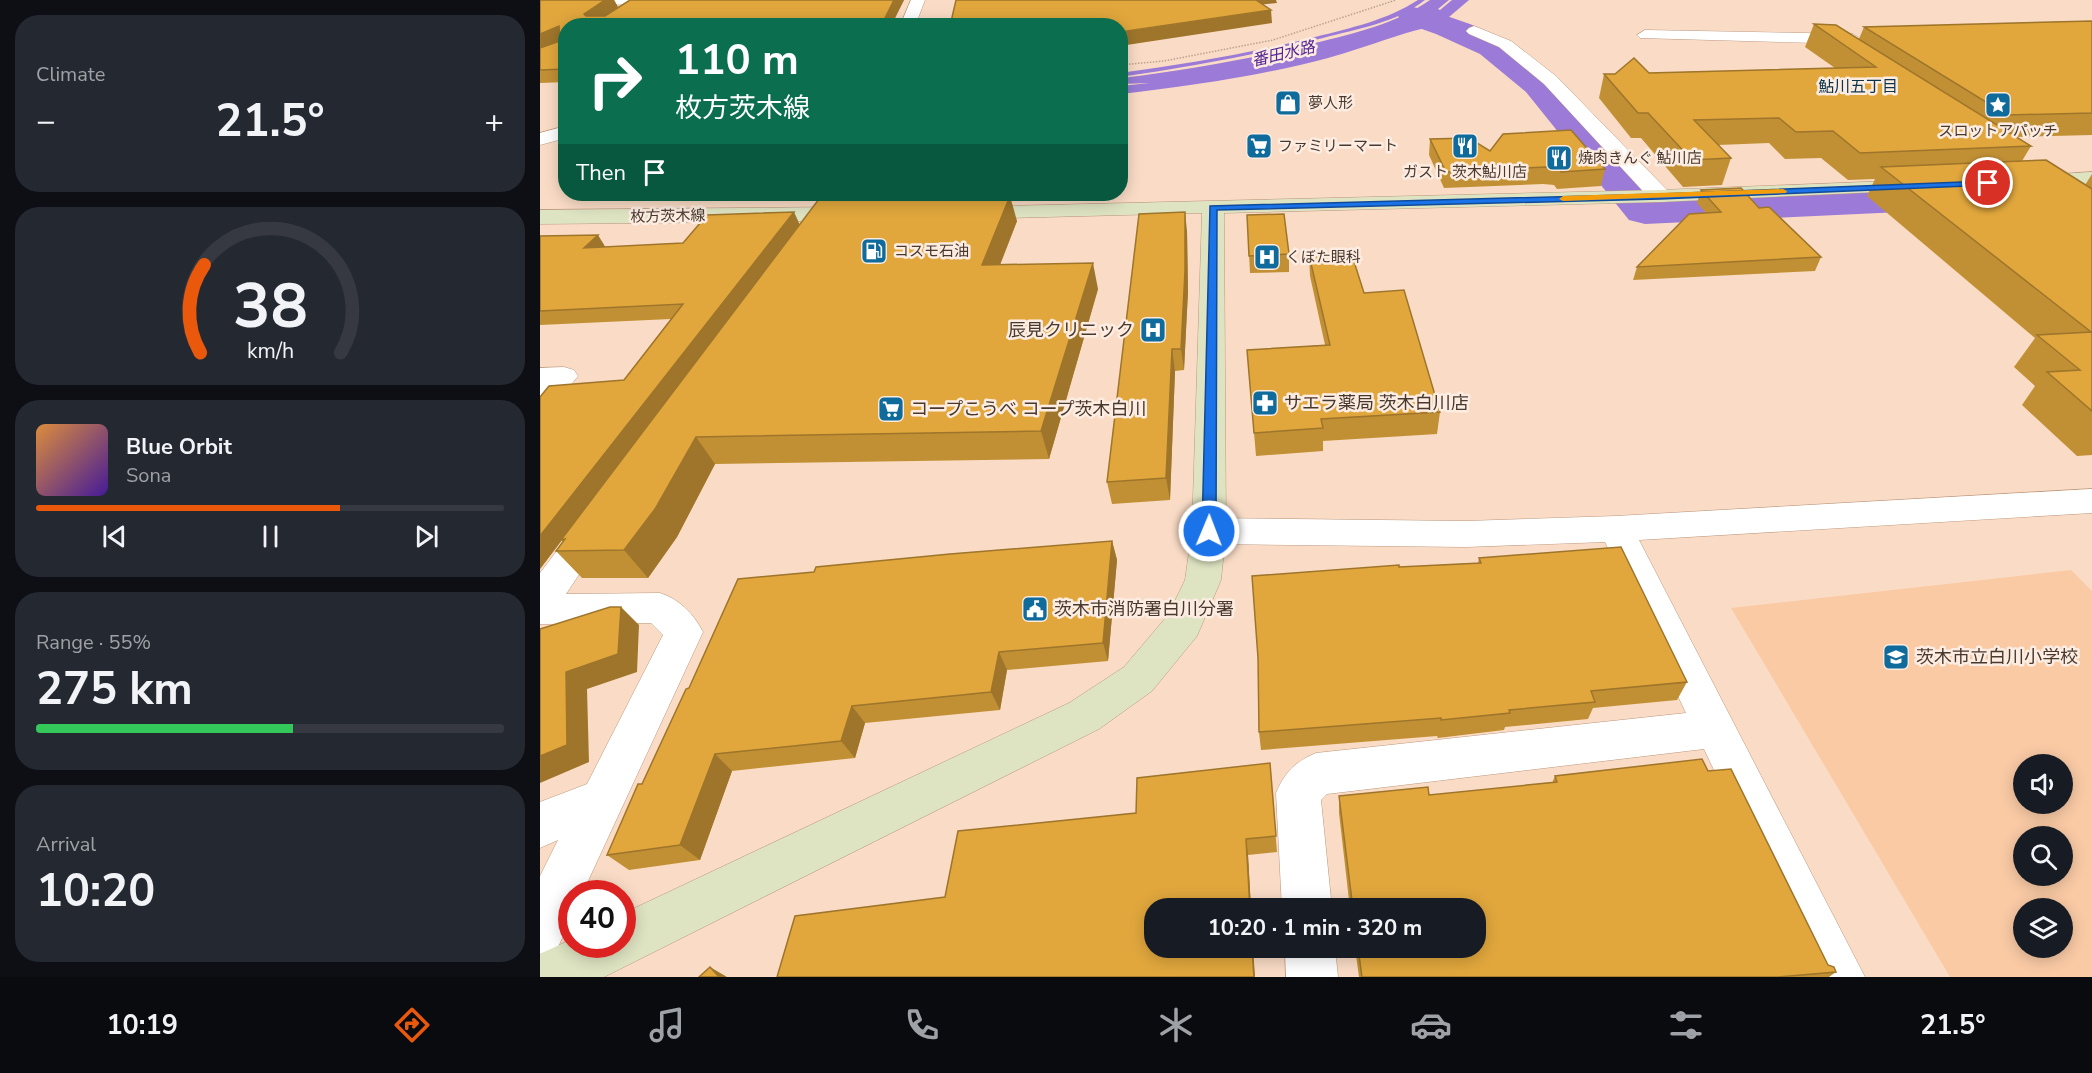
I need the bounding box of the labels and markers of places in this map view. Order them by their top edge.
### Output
shop icon: 夢人形 [1273,88,1303,118]
place icon: スロットアパッチ [1983,90,2013,120]
place label: 夢人形 [1308,93,1353,113]
place label: スロットアパッチ [1938,121,2058,141]
supermarket icon: ファミリーマート [1244,131,1274,161]
restaurant icon: ガスト 茨木鮎川店 [1450,131,1480,161]
place label: ファミリーマート [1278,136,1398,156]
restaurant icon: 焼肉きんぐ 鮎川店 [1544,143,1574,173]
place label: 焼肉きんぐ 鮎川店 [1578,148,1702,168]
pin [1962,157,2013,208]
place label: ガスト 茨木鮎川店 [1403,162,1527,182]
fuel station icon: コスモ石油 [859,236,889,266]
place label: コスモ石油 [894,241,969,261]
hospital icon: くぼた眼科 [1252,242,1282,272]
place label: くぼた眼科 [1286,247,1361,267]
hospital icon: 辰見クリニック [1138,315,1168,345]
place label: 辰見クリニック [1008,318,1134,342]
pharmacy icon: サエラ薬局 茨木白川店 [1250,388,1280,418]
place label: サエラ薬局 茨木白川店 [1284,391,1469,415]
supermarket icon: コープこうべ コープ茨木白川 [876,394,906,424]
place label: コープこうべ コープ茨木白川 [910,397,1146,421]
public building icon: 茨木市消防署白川分署 [1020,594,1050,624]
place label: 茨木市消防署白川分署 [1054,597,1234,621]
school or university icon: 茨木市立白川小学校 [1881,642,1911,672]
place label: 茨木市立白川小学校 [1916,645,2078,669]

